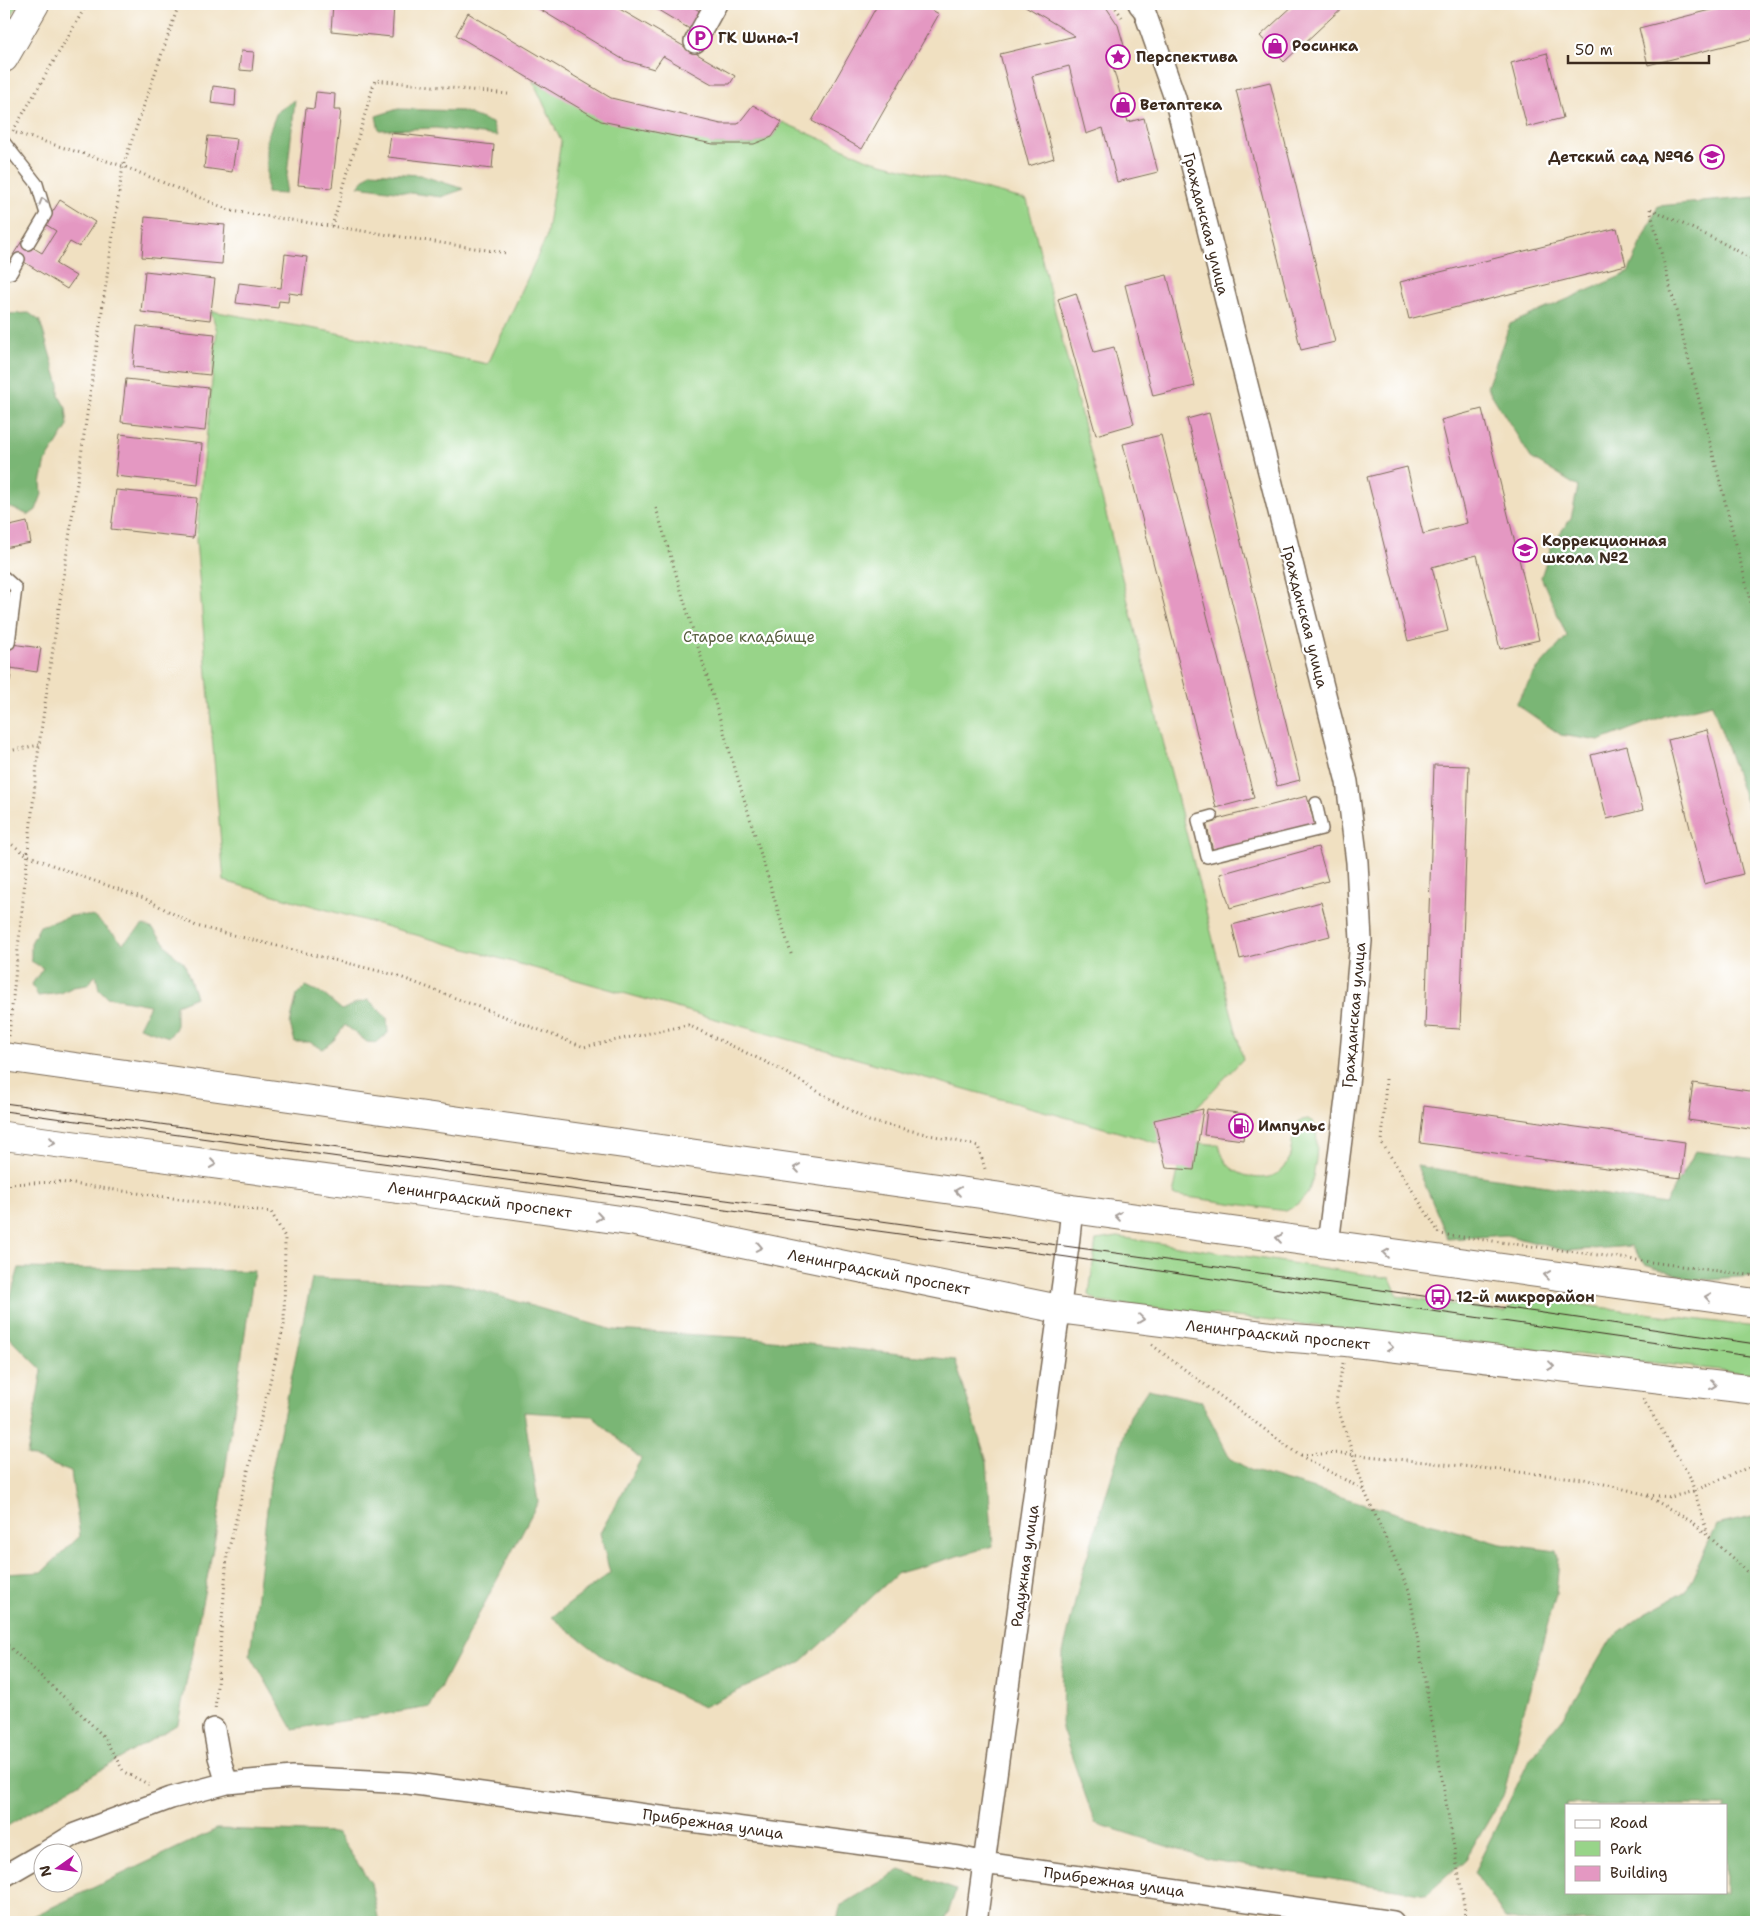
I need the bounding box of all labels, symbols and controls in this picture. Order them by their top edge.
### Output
parking icon: ГК Шина-1 [687,25,713,51]
place label: ГК Шина-1 [718,28,799,48]
scale bar [1568,32,1709,64]
shop icon: Росинка [1262,33,1288,59]
place label: Росинка [1292,36,1359,56]
text: 50 m [1575,40,1613,60]
place icon: Перспектива [1105,44,1131,70]
place label: Перспектива [1136,47,1238,67]
shop icon: Ветаптека [1110,92,1136,118]
place label: Ветаптека [1140,95,1223,115]
school or university icon: Детский сад №96 [1699,144,1725,170]
place label: Детский сад №96 [1548,147,1694,167]
street label: Гражданская улица [1179,151,1234,298]
one-way arrow [38,198,48,206]
place label: Коррекционная школа №2 [1542,531,1667,568]
school or university icon: Коррекционная школа №2 [1512,537,1538,563]
street label: Гражданская улица [1278,544,1333,691]
park label: Старое кладбище [683,627,815,647]
street label: Гражданская улица [1338,941,1370,1089]
fuel station icon: Импульс [1228,1113,1254,1139]
place label: Импульс [1258,1116,1325,1136]
one-way arrow [48,1136,56,1147]
one-way arrow [209,1158,217,1169]
one-way arrow [792,1164,801,1174]
street label: Ленинградский проспект [387,1177,573,1223]
one-way arrow [953,1186,961,1197]
one-way arrow [596,1211,604,1222]
one-way arrow [1114,1211,1123,1221]
one-way arrow [1275,1233,1283,1244]
one-way arrow [755,1242,763,1252]
street label: Ленинградский проспект [786,1245,972,1300]
one-way arrow [1382,1248,1390,1258]
one-way arrow [1543,1270,1551,1280]
bus stop icon: 12-й микрорайон [1425,1284,1451,1310]
place label: 12-й микрорайон [1456,1287,1595,1307]
one-way arrow [1704,1292,1712,1303]
one-way arrow [1137,1314,1146,1324]
street label: Ленинградский проспект [1185,1315,1372,1355]
one-way arrow [1386,1341,1394,1352]
one-way arrow [1547,1360,1555,1371]
one-way arrow [1709,1379,1717,1390]
street label: Радужная улица [1007,1503,1044,1628]
street label: Прибрежная улица [641,1804,785,1844]
legend [1565,1804,1728,1894]
text: Road [1610,1813,1648,1833]
text: Park [1610,1839,1642,1859]
north arrow [32,1844,82,1894]
street label: Прибрежная улица [1042,1862,1186,1902]
text: Building [1610,1863,1667,1883]
text: N [35,1864,55,1879]

